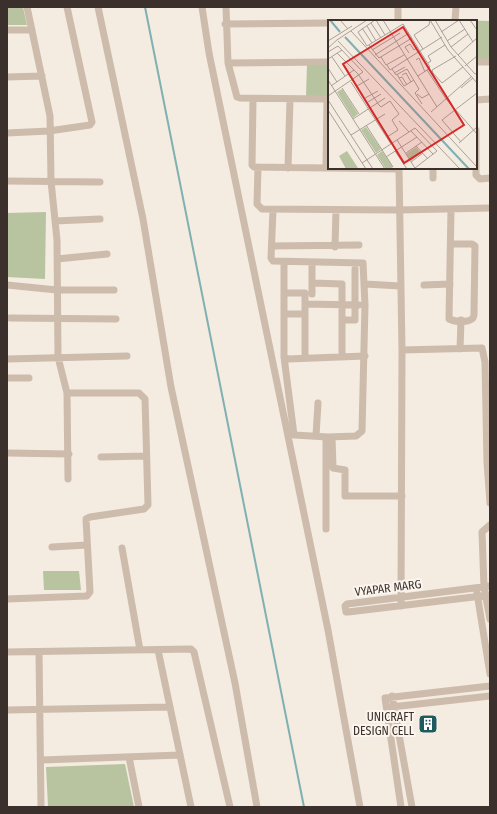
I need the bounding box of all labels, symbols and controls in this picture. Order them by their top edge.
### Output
inset map [328,20,477,169]
street label: VYAPAR MARG [354,577,422,599]
place label: UNICRAFT DESIGN CELL [353,710,415,738]
building icon: UNICRAFT DESIGN CELL [417,713,439,735]

